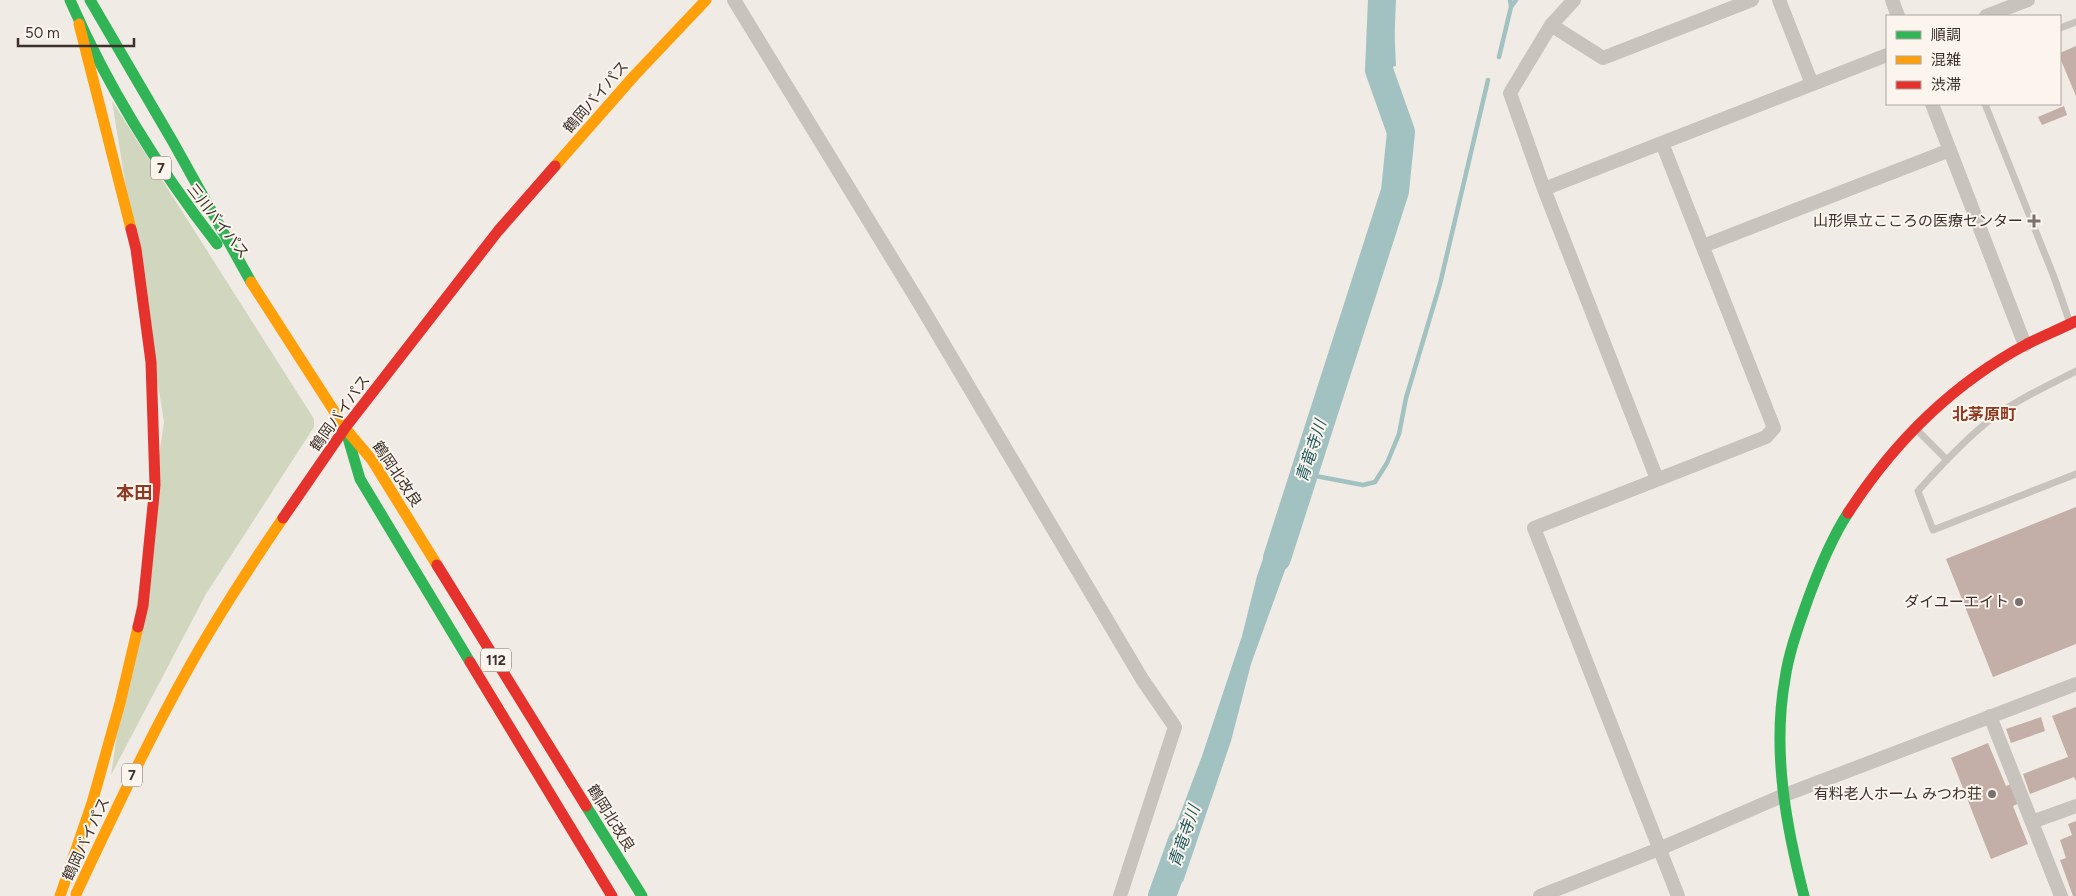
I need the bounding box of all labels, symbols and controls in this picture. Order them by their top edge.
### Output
scale bar [18,15,134,47]
legend [1886,15,2061,105]
text: 50 m [25,24,60,42]
text: 順調 [1931,26,1961,44]
text: 混雑 [1931,51,1961,69]
street label: 鶴岡バイパス [560,57,632,137]
text: 渋滞 [1931,76,1961,94]
road number: 7 [151,156,171,180]
street label: 三川バイパス [183,180,253,262]
place label: 山形県立こころの医療センター [1813,212,2023,230]
marker: 山形県立こころの医療センター [2027,214,2041,228]
street label: 鶴岡バイパス [306,371,374,455]
district label: 北茅原町 [1952,405,2016,424]
water label: 青竜寺川 [1292,416,1331,484]
street label: 鶴岡北改良 [369,438,425,510]
district label: 本田 [116,482,152,504]
place label: ダイユーエイト [1904,593,2009,611]
marker: ダイユーエイト [2013,596,2025,608]
road number: 112 [481,648,511,672]
road number: 7 [122,764,142,786]
street label: 鶴岡北改良 [583,781,639,855]
place label: 有料老人ホーム みつわ荘 [1814,785,1982,803]
marker: 有料老人ホーム みつわ荘 [1986,788,1998,800]
street label: 鶴岡バイパス [59,795,113,883]
water label: 青竜寺川 [1165,801,1204,869]

